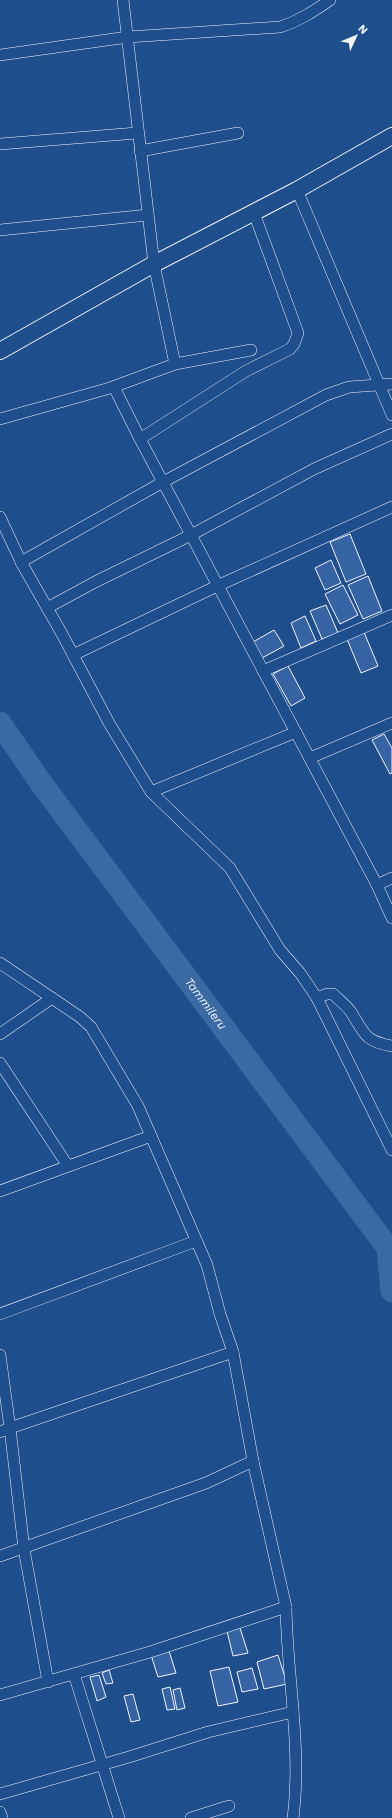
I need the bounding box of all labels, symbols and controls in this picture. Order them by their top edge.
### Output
north arrow [336,16,376,56]
text: N [355,22,370,37]
water label: Tammileru [182,975,230,1032]

